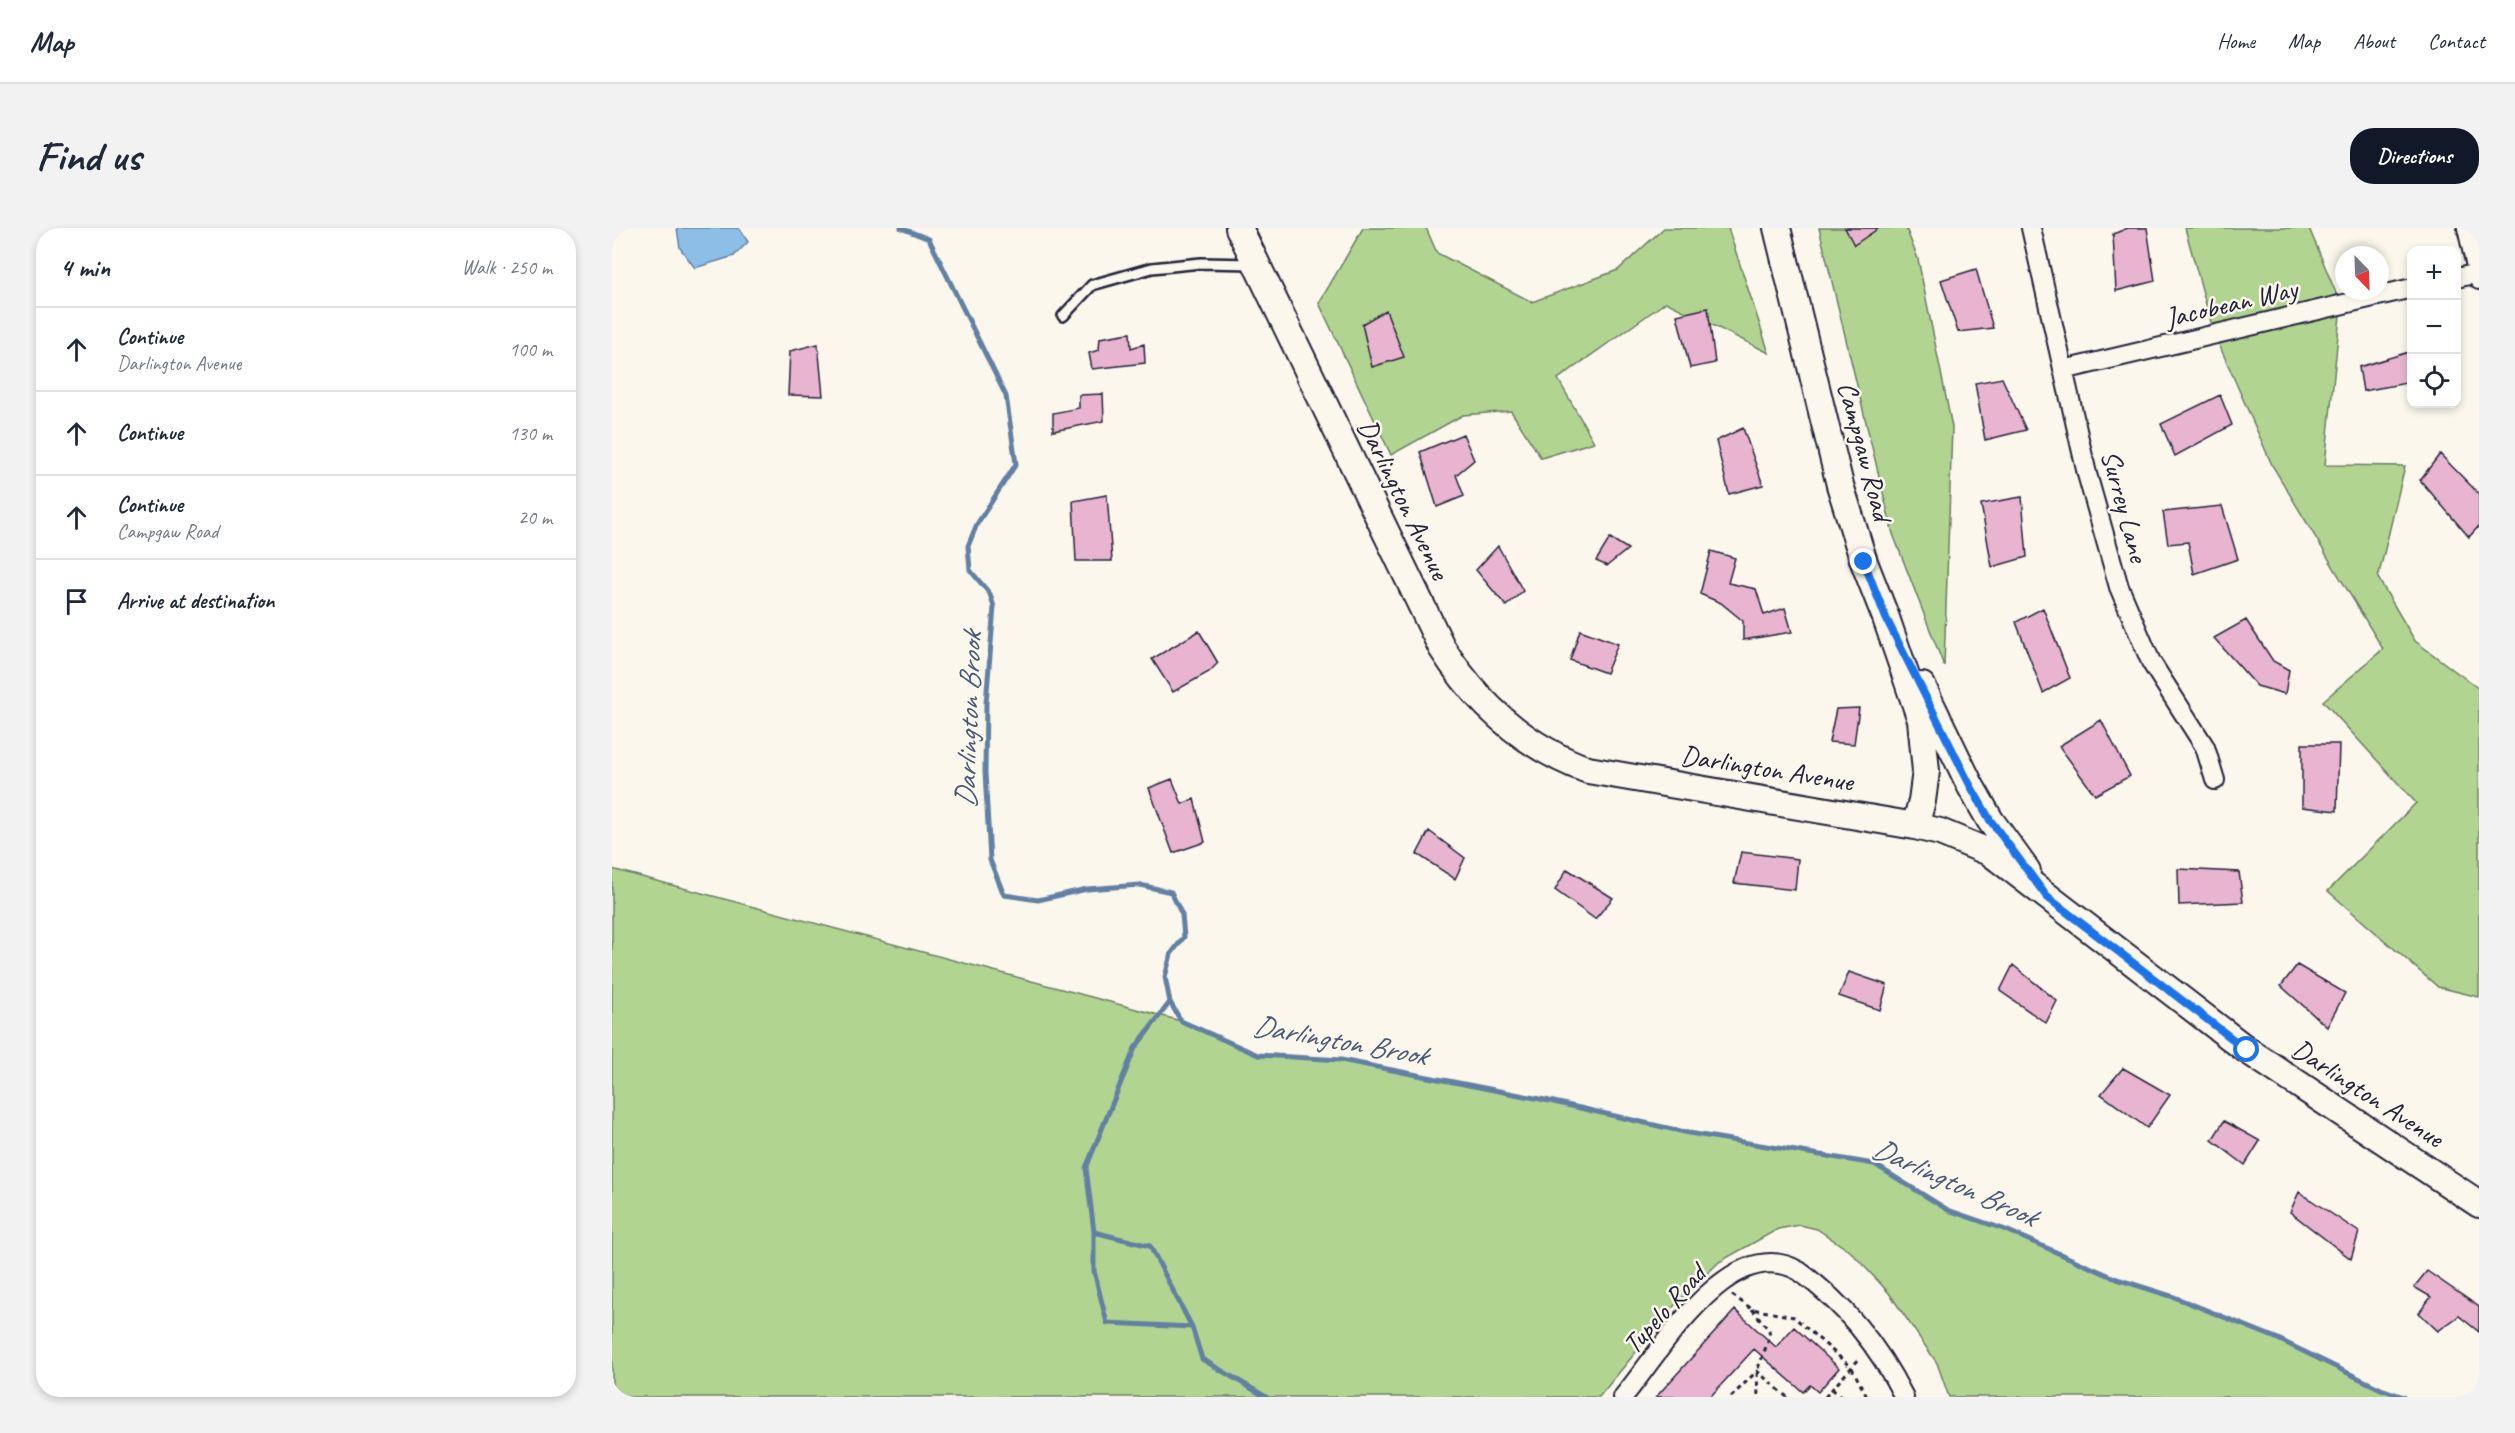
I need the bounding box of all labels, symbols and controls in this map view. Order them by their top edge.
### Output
text: Map [30,24,73,59]
text: Home [2217,28,2255,54]
text: Map [2288,28,2320,54]
text: About [2353,28,2395,54]
text: Contact [2428,28,2485,54]
button: Directions [2350,128,2479,184]
text: Find us [36,130,141,183]
north arrow [2335,246,2389,300]
map controls [2407,246,2461,408]
button: + [2407,246,2461,300]
text: 4 min [60,251,110,284]
text: Walk · 250 m [462,255,552,280]
street label: Jacobean Way [2160,270,2303,336]
button: − [2407,300,2461,354]
text: Continue [117,323,183,351]
icon: ahead [60,333,93,366]
text: 100 m [509,337,552,362]
text: Darlington Avenue [117,351,241,376]
button: locate [2407,354,2461,408]
street label: Campgaw Road [1830,378,1901,528]
street label: Darlington Avenue [1350,413,1459,587]
icon: ahead [60,417,93,450]
text: Continue [117,419,183,447]
text: 130 m [509,421,552,446]
street label: Surrey Lane [2093,446,2157,567]
text: Continue [117,491,183,519]
icon: ahead [60,501,93,534]
text: 20 m [518,505,552,530]
text: Campgaw Road [117,519,218,544]
route end [1850,548,1876,574]
icon: arrive [60,585,93,618]
text: Arrive at destination [117,587,274,615]
water label: Darlington Brook [946,626,990,809]
street label: Darlington Avenue [1678,737,1857,799]
water label: Darlington Brook [1250,1006,1435,1075]
street label: Darlington Avenue [2286,1031,2452,1156]
route start [2233,1036,2259,1062]
water label: Darlington Brook [1867,1129,2048,1237]
street label: Tupelo Road [1615,1254,1716,1361]

